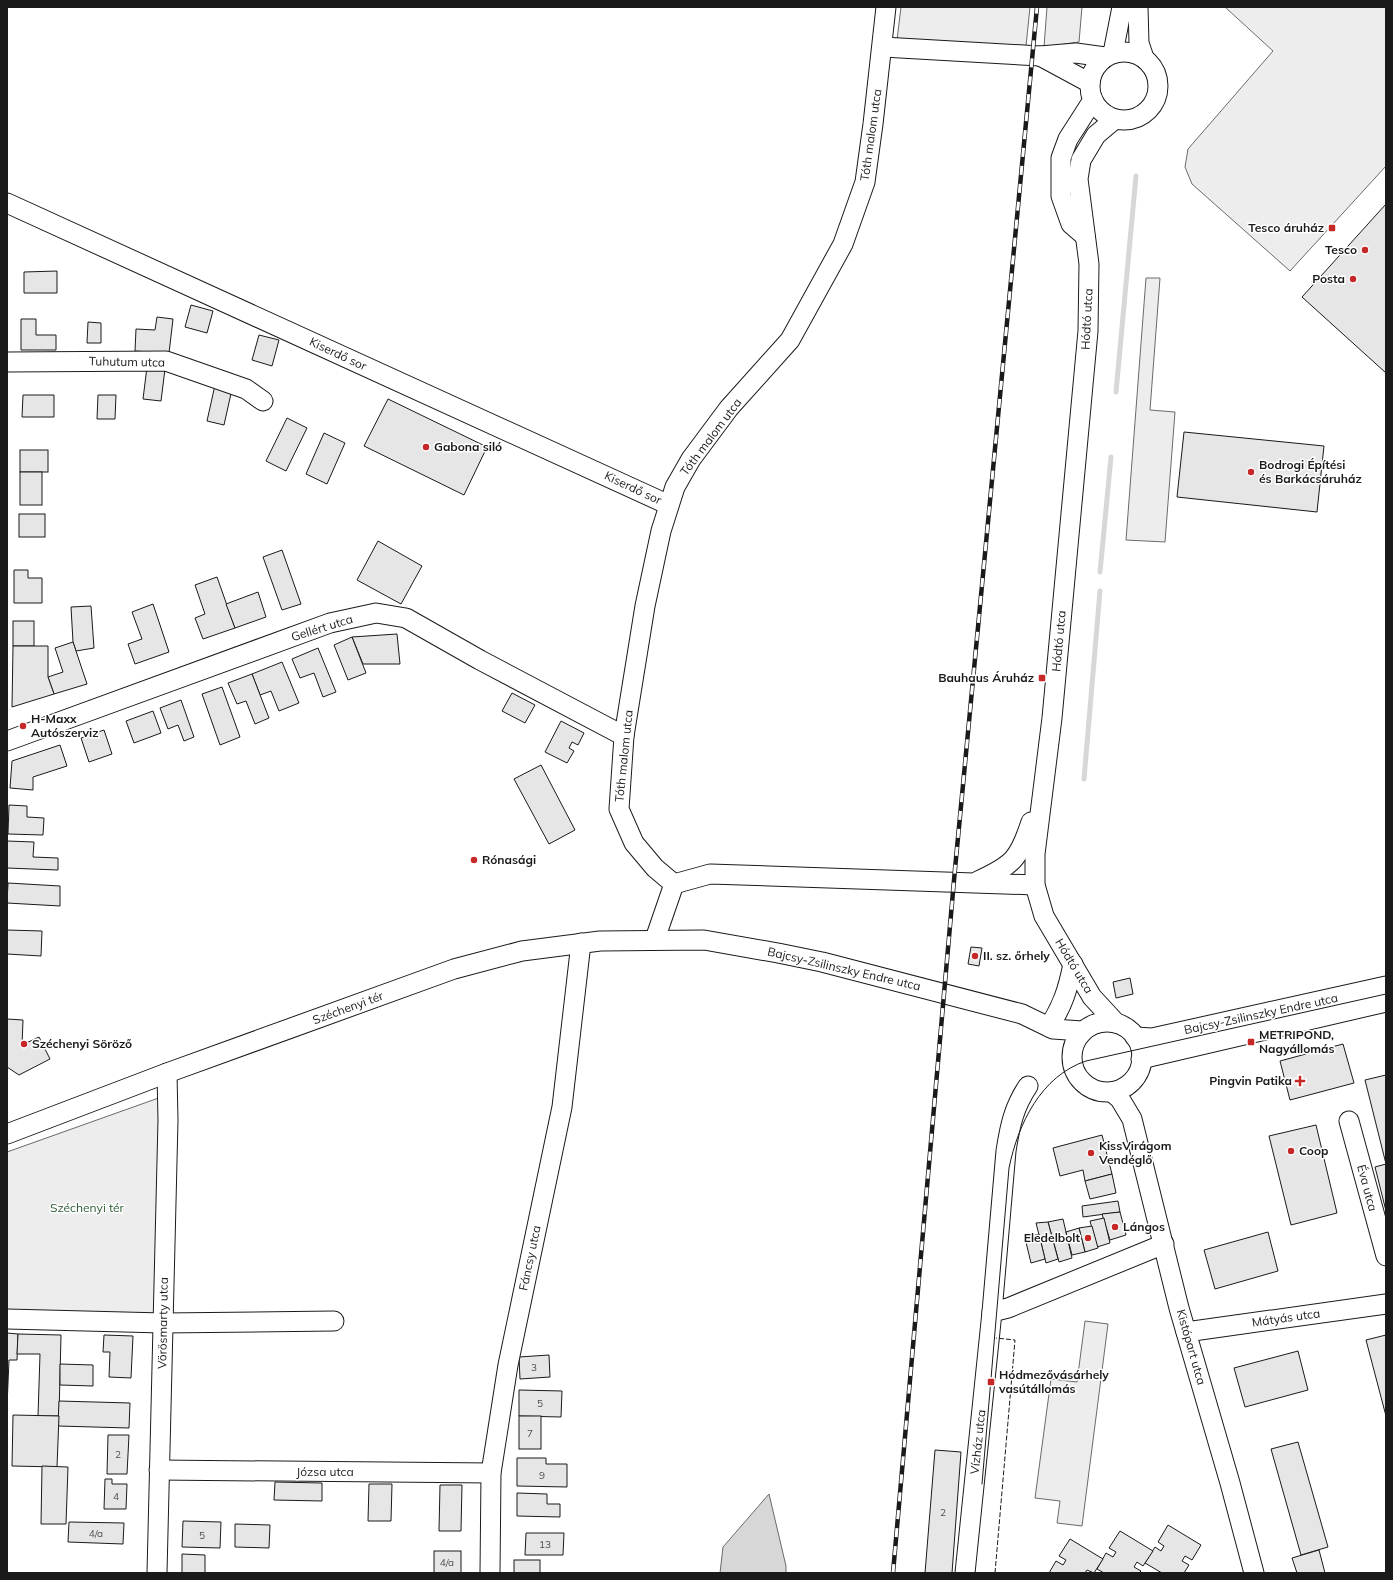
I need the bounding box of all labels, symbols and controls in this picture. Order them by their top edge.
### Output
street label: Tóth malom utca [857,88,884,182]
place label: Tesco áruház [1248,220,1324,235]
marker: Tesco áruház [1327,223,1337,233]
place label: Tesco [1325,242,1357,257]
marker: Tesco [1360,245,1370,255]
place label: Posta [1312,271,1345,286]
marker: Posta [1348,274,1358,284]
street label: Hódtó utca [1077,288,1096,350]
street label: Kiserdő sor [307,334,370,374]
street label: Tuhutum utca [89,353,165,370]
street label: Tóth malom utca [677,395,745,478]
place label: Gabona siló [434,439,502,454]
marker: Gabona siló [421,442,431,452]
place label: Bodrogi Építési és Barkácsáruház [1259,457,1362,486]
marker: Bodrogi Építési és Barkácsáruház [1246,467,1256,477]
street label: Kiserdő sor [602,468,665,508]
street label: Hódtó utca [1048,610,1069,672]
street label: Gellért utca [289,611,355,644]
place label: Bauhaus Áruház [938,670,1034,685]
marker: Bauhaus Áruház [1037,673,1047,683]
street label: Tóth malom utca [611,709,636,803]
place label: H-Maxx Autószerviz [31,711,99,740]
marker: H-Maxx Autószerviz [18,721,28,731]
place label: Rónasági [482,852,536,867]
marker: Rónasági [469,855,479,865]
street label: Hódtó utca [1052,936,1097,996]
street label: Bajcsy-Zsilinszky Endre utca [766,944,922,993]
place label: II. sz. őrhely [983,948,1050,963]
marker: II. sz. őrhely [970,951,980,961]
street label: Széchenyi tér [311,988,386,1027]
street label: Bajcsy-Zsilinszky Endre utca [1183,990,1339,1037]
place label: METRIPOND, Nagyállomás [1259,1027,1335,1056]
place label: Széchenyi Söröző [32,1036,132,1051]
marker: METRIPOND, Nagyállomás [1246,1037,1256,1047]
marker: Széchenyi Söröző [19,1039,29,1049]
place label: Pingvin Patika [1209,1073,1292,1088]
marker: Pingvin Patika [1295,1076,1305,1086]
place label: KissVirágom Vendéglő [1098,1138,1172,1167]
place label: Coop [1299,1143,1328,1158]
marker: Coop [1286,1146,1296,1156]
marker: KissVirágom Vendéglő [1086,1148,1096,1158]
street label: Éva utca [1354,1163,1381,1213]
park label: Széchenyi tér [50,1200,125,1215]
place label: Lángos [1123,1219,1165,1234]
marker: Lángos [1110,1222,1120,1232]
street label: Fáncsy utca [515,1224,544,1292]
place label: Eledelbolt [1024,1230,1080,1245]
marker: Eledelbolt [1083,1233,1093,1243]
street label: Vörösmarty utca [154,1277,171,1369]
street label: Mátyás utca [1251,1305,1321,1330]
street label: Kistópart utca [1174,1307,1209,1386]
house number: 3 [531,1361,537,1374]
place label: Hódmezővásárhely vasútállomás [998,1367,1109,1396]
marker: Hódmezővásárhely vasútállomás [986,1377,996,1387]
house number: 5 [537,1397,543,1410]
street label: Vízház utca [967,1409,988,1475]
house number: 7 [527,1427,533,1440]
house number: 2 [115,1448,121,1461]
street label: Józsa utca [296,1464,354,1479]
house number: 9 [539,1469,545,1482]
house number: 4 [113,1490,119,1503]
house number: 2 [940,1506,946,1519]
house number: 4/a [89,1527,103,1540]
house number: 5 [199,1529,205,1542]
house number: 13 [539,1538,551,1551]
house number: 4/a [440,1556,454,1569]

